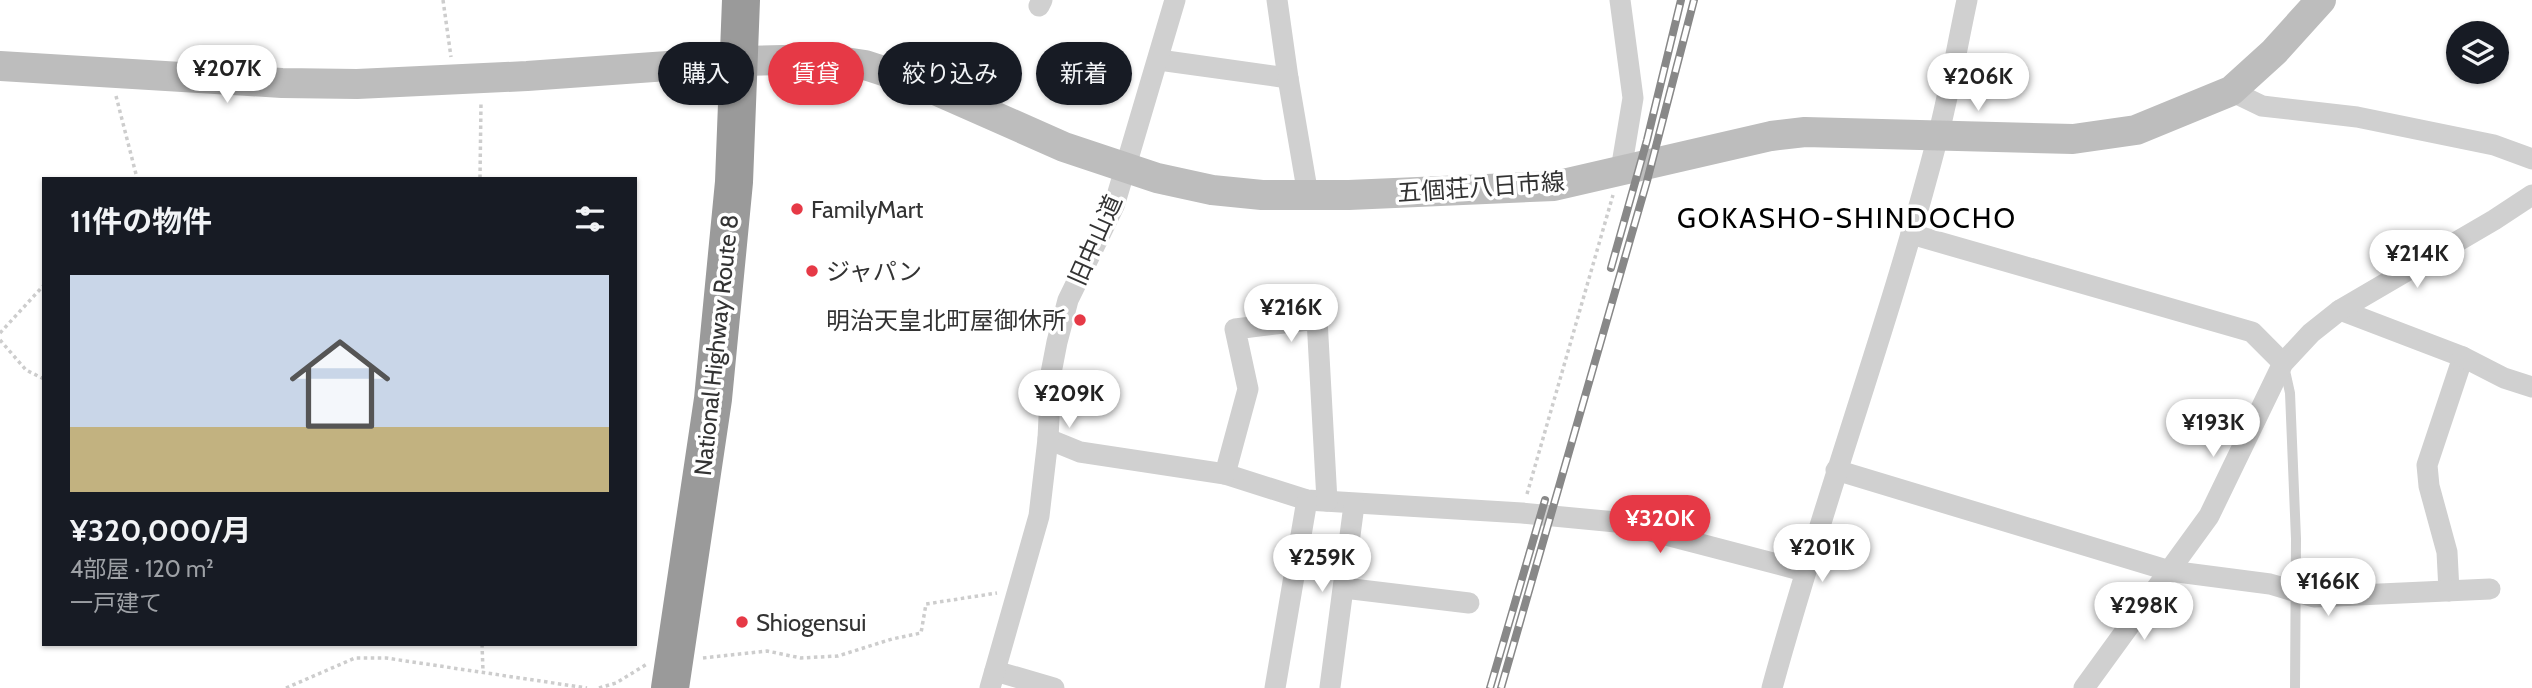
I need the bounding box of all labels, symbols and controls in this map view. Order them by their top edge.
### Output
map controls [2446,21,2509,84]
button: layers [2446,21,2509,84]
chip: 購入 [658,42,754,105]
chip: 賃貸 [768,42,864,105]
chip: 絞り込み [878,42,1022,105]
chip: 新着 [1036,42,1132,105]
pin: ¥207K [178,46,276,105]
text: ¥207K [193,54,261,82]
pin: ¥206K [1929,54,2027,113]
text: ¥206K [1943,62,2013,90]
street label: 五個荘八日市線 [1396,167,1566,207]
street label: 旧中山道 [1062,190,1128,290]
place label: FamilyMart [811,195,923,224]
icon: filters [571,200,609,238]
marker: FamilyMart [789,201,805,217]
district label: GOKASHO-SHINDOCHO [1677,201,2017,235]
text: 11件の物件 [70,203,212,240]
street label: National Highway Route 8 [688,213,744,477]
pin: ¥214K [2368,230,2466,290]
text: ¥214K [2385,239,2449,267]
place label: ジャパン [826,257,922,286]
marker: ジャパン [804,263,820,279]
pin: ¥216K [1242,284,1340,344]
text: ¥216K [1260,293,1322,321]
place label: 明治天皇北町屋御休所 [826,306,1066,335]
marker: 明治天皇北町屋御休所 [1072,312,1088,328]
icon: home [277,321,403,447]
pin: ¥209K [1020,370,1118,430]
text: ¥209K [1034,379,1104,407]
pin: ¥193K [2164,400,2262,459]
text: ¥193K [2182,408,2244,436]
pin: ¥320K [1611,496,1709,555]
text: ¥320K [1625,504,1695,532]
text: ¥320,000/月 [70,512,252,549]
pin: ¥201K [1773,524,1871,584]
text: ¥201K [1789,533,1855,561]
pin: ¥259K [1273,534,1371,594]
text: ¥259K [1289,543,1355,571]
text: 4部屋 · 120 m² [70,555,214,583]
pin: ¥166K [2279,558,2377,618]
text: ¥166K [2297,567,2359,595]
pin: ¥298K [2095,582,2193,642]
text: 一戸建て [70,589,162,617]
text: ¥298K [2110,591,2178,619]
place label: Shiogensui [756,608,866,637]
marker: Shiogensui [734,614,750,630]

